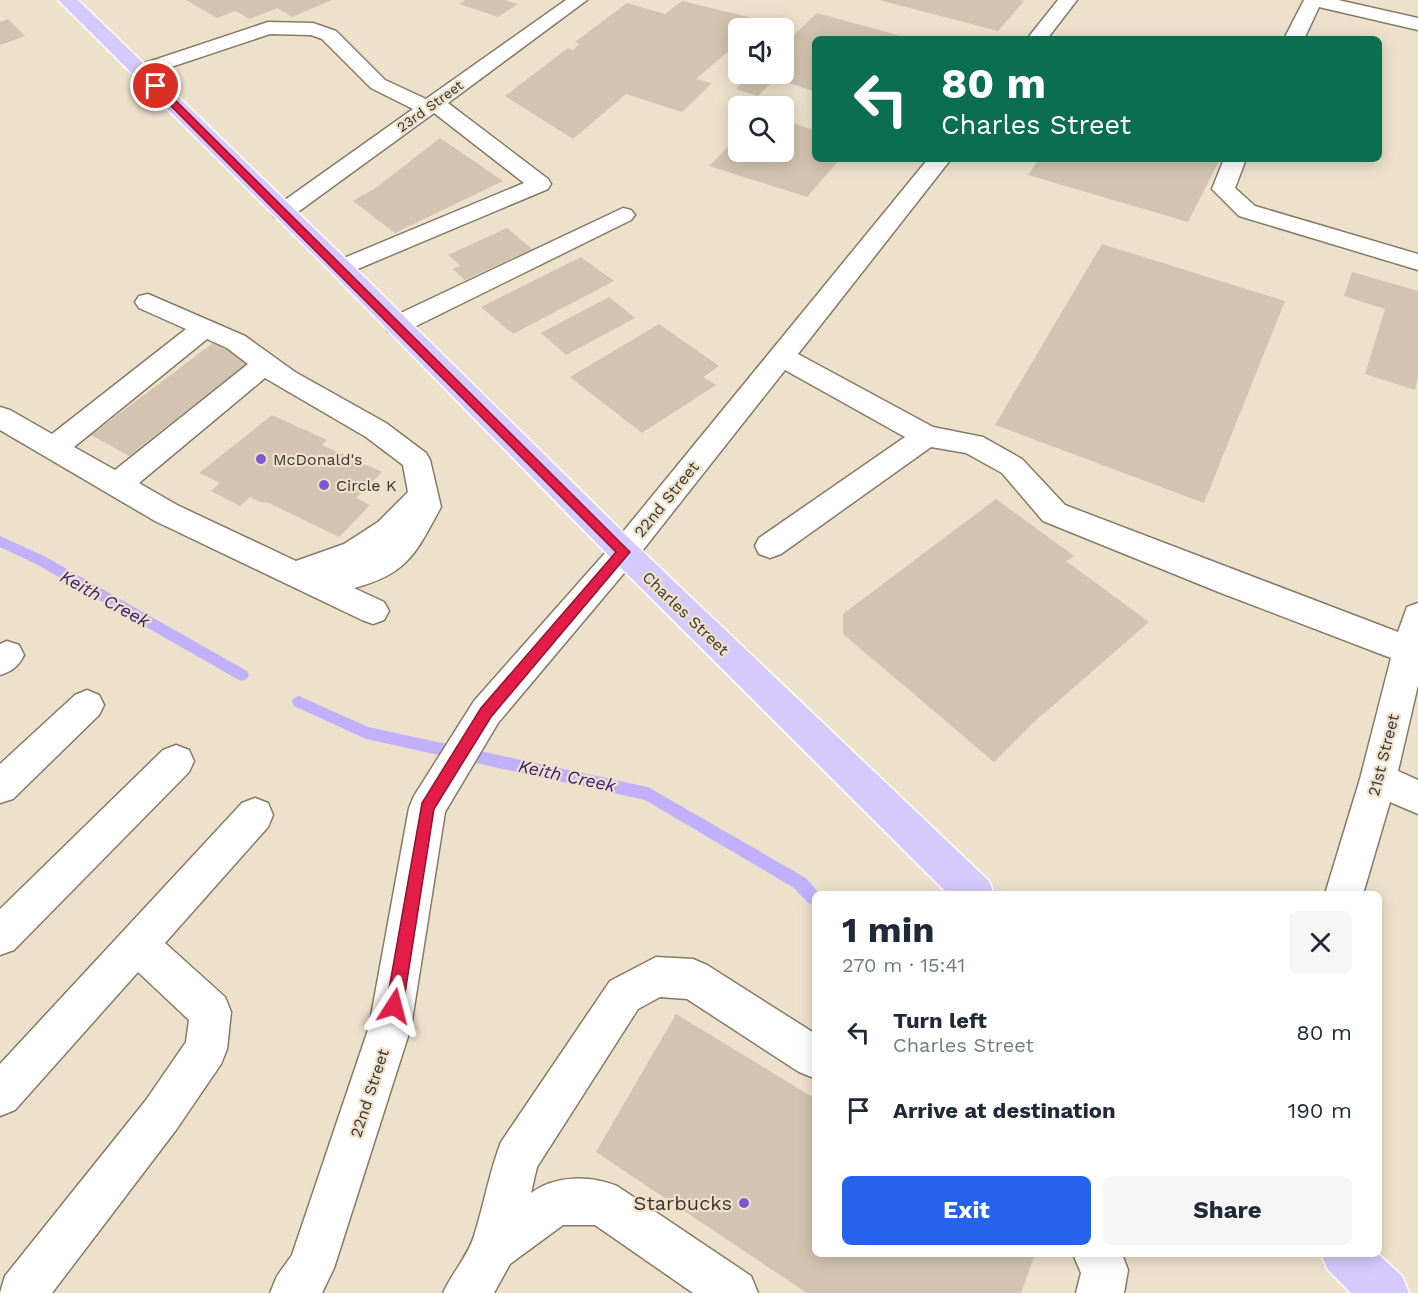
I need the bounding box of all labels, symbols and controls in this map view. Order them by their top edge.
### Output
map controls [728,18,794,162]
button: sound [728,18,794,84]
text: 80 m [941,59,1046,108]
pin [130,60,181,111]
icon: left [842,60,920,138]
icon: arrive [139,69,172,102]
street label: 23rd Street [394,77,466,135]
button: search [728,96,794,162]
text: Charles Street [941,109,1131,141]
place label: McDonald's [273,450,363,469]
marker: McDonald's [254,452,268,466]
street label: 22nd Street [630,457,703,541]
place label: Circle K [336,476,397,495]
marker: Circle K [317,478,331,492]
water label: Keith Creek [57,565,155,632]
street label: Charles Street [639,567,733,660]
street label: 21st Street [1364,712,1403,798]
water label: Keith Creek [517,755,619,796]
text: 1 min [842,909,934,951]
button: close [1289,911,1352,974]
text: 270 m · 15:41 [842,953,965,977]
position arrow [362,974,426,1038]
text: Turn left [893,1008,987,1033]
icon: left [842,1016,875,1049]
text: 80 m [1296,1020,1352,1045]
text: Charles Street [893,1033,1034,1057]
street label: 22nd Street [346,1046,393,1140]
icon: arrive [842,1094,875,1127]
text: Arrive at destination [893,1098,1116,1123]
text: 190 m [1288,1098,1352,1123]
button: Exit [842,1176,1091,1245]
button: Share [1103,1176,1352,1245]
place label: Starbucks [634,1191,732,1215]
marker: Starbucks [737,1196,751,1210]

